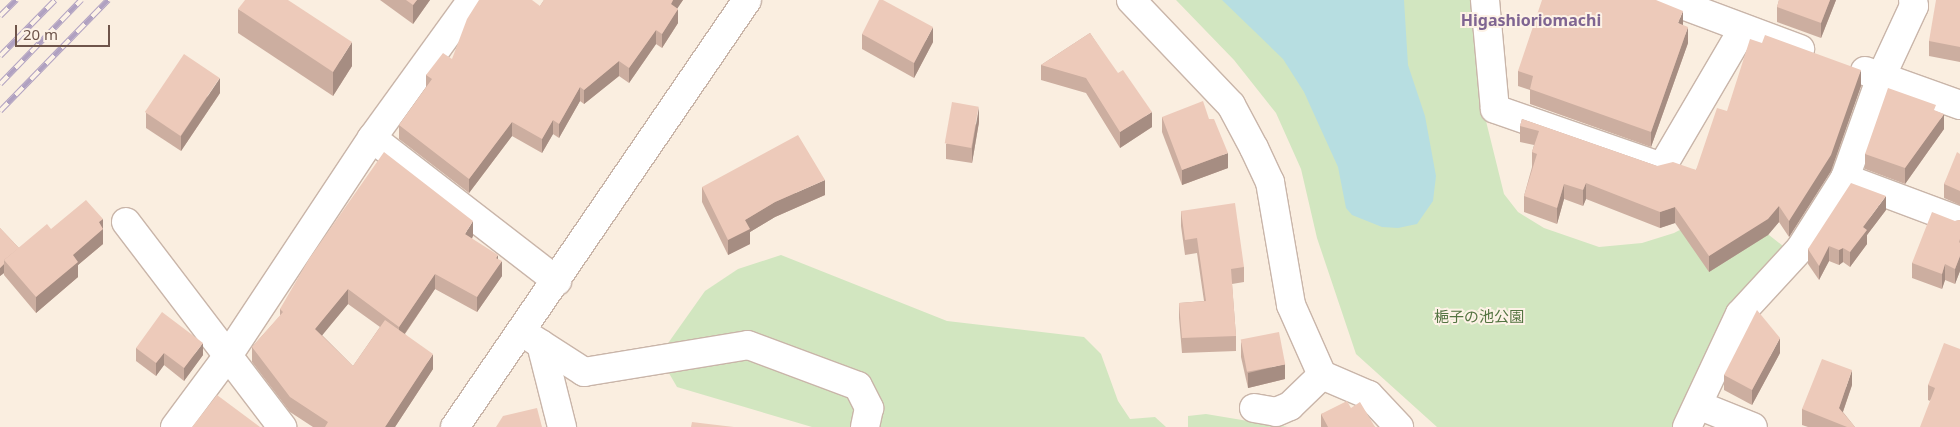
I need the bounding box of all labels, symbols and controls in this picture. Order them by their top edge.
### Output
district label: Higashioriomachi [1461,10,1601,30]
scale bar [18,15,112,47]
text: 20 m [23,24,58,44]
park label: 梔子の池公園 [1434,308,1524,326]

